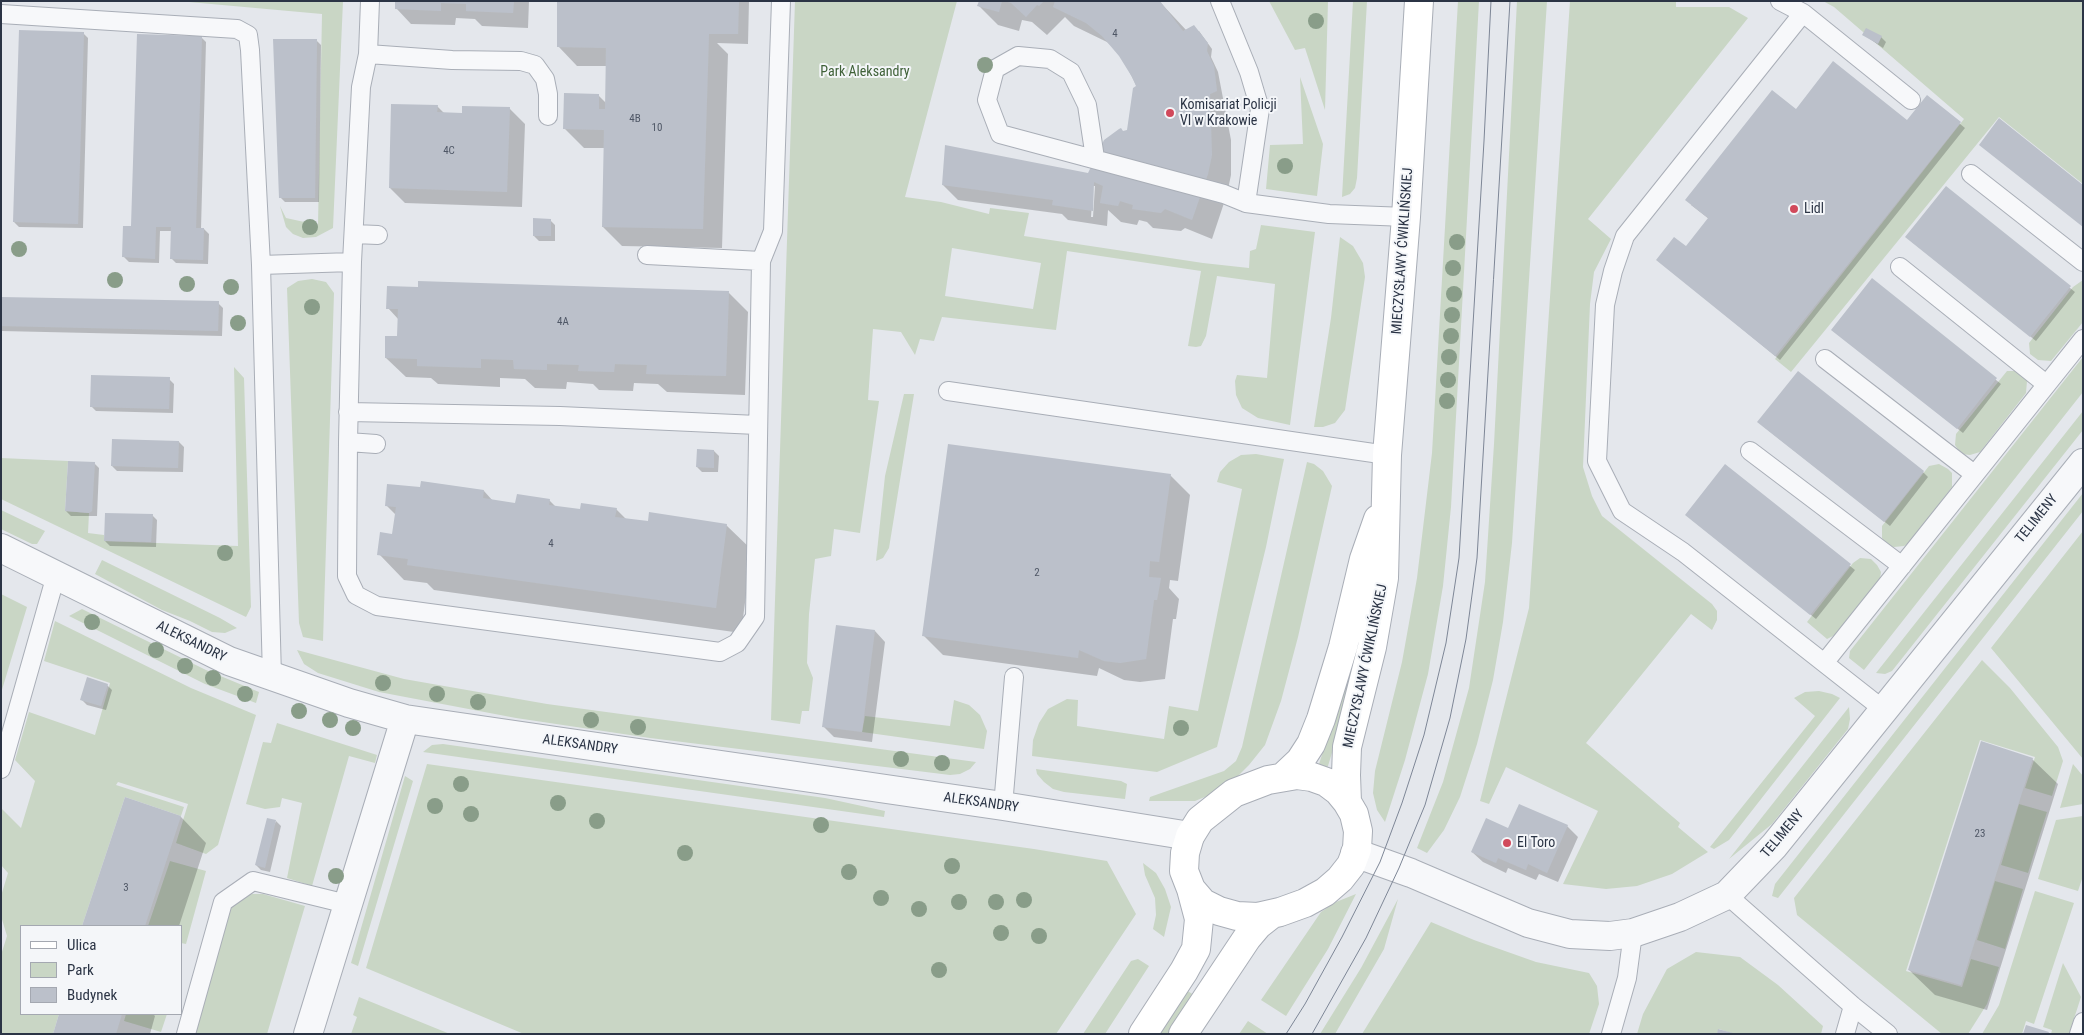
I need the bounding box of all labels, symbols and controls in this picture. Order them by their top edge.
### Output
house number: 4 [1112,27,1118,41]
park label: Park Aleksandry [820,64,910,80]
place label: Komisariat Policji VI w Krakowie [1180,97,1277,130]
marker: Komisariat Policji VI w Krakowie [1164,107,1176,119]
house number: 4B [629,112,641,126]
house number: 10 [652,121,662,135]
house number: 4C [443,144,455,158]
street label: MIECZYSŁAWY ĆWIKLIŃSKIEJ [1389,167,1417,335]
place label: Lidl [1804,201,1824,217]
marker: Lidl [1788,203,1800,215]
house number: 4A [557,315,569,329]
street label: TELIMENY [2012,491,2062,547]
house number: 4 [548,537,554,551]
house number: 2 [1034,566,1040,580]
street label: MIECZYSŁAWY ĆWIKLIŃSKIEJ [1340,583,1392,749]
street label: ALEKSANDRY [153,618,229,666]
street label: ALEKSANDRY [541,731,619,759]
street label: ALEKSANDRY [942,789,1020,817]
street label: TELIMENY [1758,806,1808,862]
house number: 23 [1975,827,1985,841]
place label: El Toro [1517,835,1555,851]
marker: El Toro [1501,837,1513,849]
house number: 3 [123,881,129,895]
legend [20,925,182,1015]
text: Ulica [67,936,96,954]
text: Park [67,961,94,979]
text: Budynek [67,986,117,1004]

